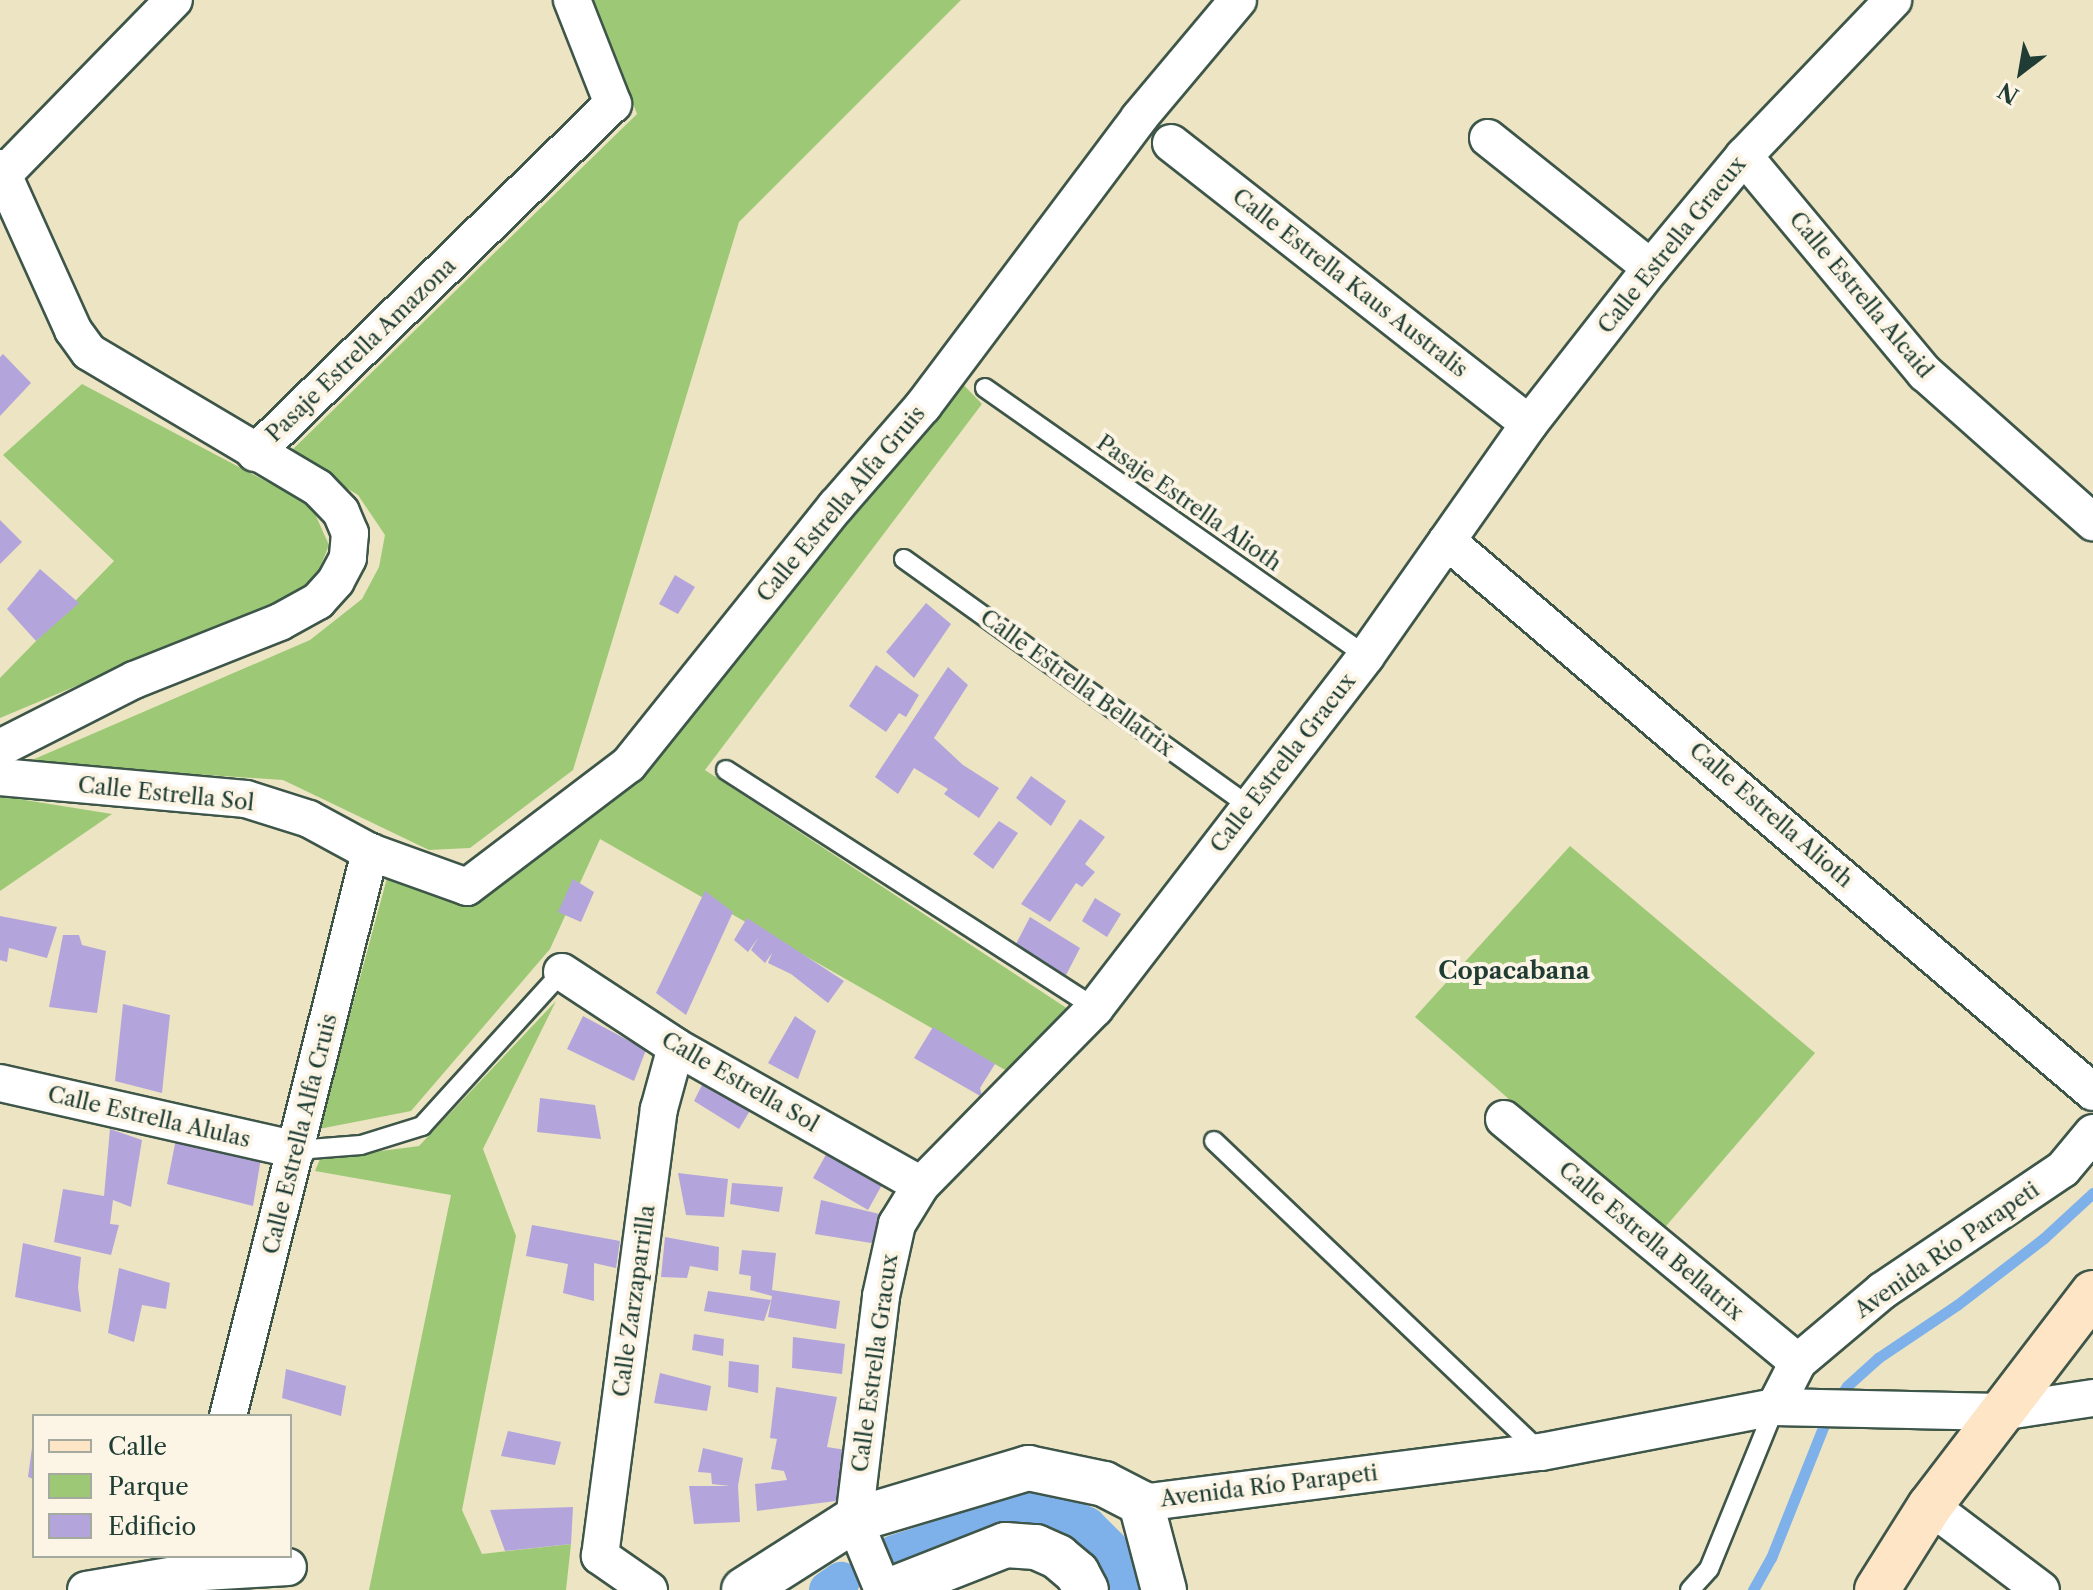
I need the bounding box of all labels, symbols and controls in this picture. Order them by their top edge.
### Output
north arrow [1981,32,2061,112]
text: N [1993,77,2024,109]
street label: Calle Estrella Gracux [1592,151,1752,339]
street label: Calle Estrella Kaus Australis [1227,183,1473,383]
street label: Calle Estrella Alcaid [1783,206,1939,384]
street label: Pasaje Estrella Amazona [260,252,462,448]
street label: Calle Estrella Alfa Gruis [751,400,931,608]
street label: Pasaje Estrella Alioth [1091,429,1287,577]
street label: Calle Estrella Bellatrix [975,604,1179,762]
street label: Calle Estrella Gracux [1205,668,1361,858]
street label: Calle Estrella Alioth [1684,737,1858,893]
street label: Calle Estrella Sol [76,772,256,816]
district label: Copacabana [1438,957,1590,985]
street label: Calle Estrella Alfa Cruis [257,1010,343,1258]
street label: Calle Estrella Sol [657,1026,823,1138]
street label: Calle Estrella Alulas [45,1081,253,1153]
street label: Calle Estrella Bellatrix [1553,1156,1749,1326]
street label: Avenida Río Parapeti [1850,1176,2044,1324]
street label: Calle Zarzaparrilla [607,1203,661,1399]
street label: Calle Estrella Gracux [847,1252,903,1474]
legend [32,1414,292,1558]
text: Calle [108,1432,167,1461]
street label: Avenida Río Parapeti [1159,1460,1379,1512]
text: Parque [108,1472,189,1501]
text: Edificio [108,1512,196,1541]

